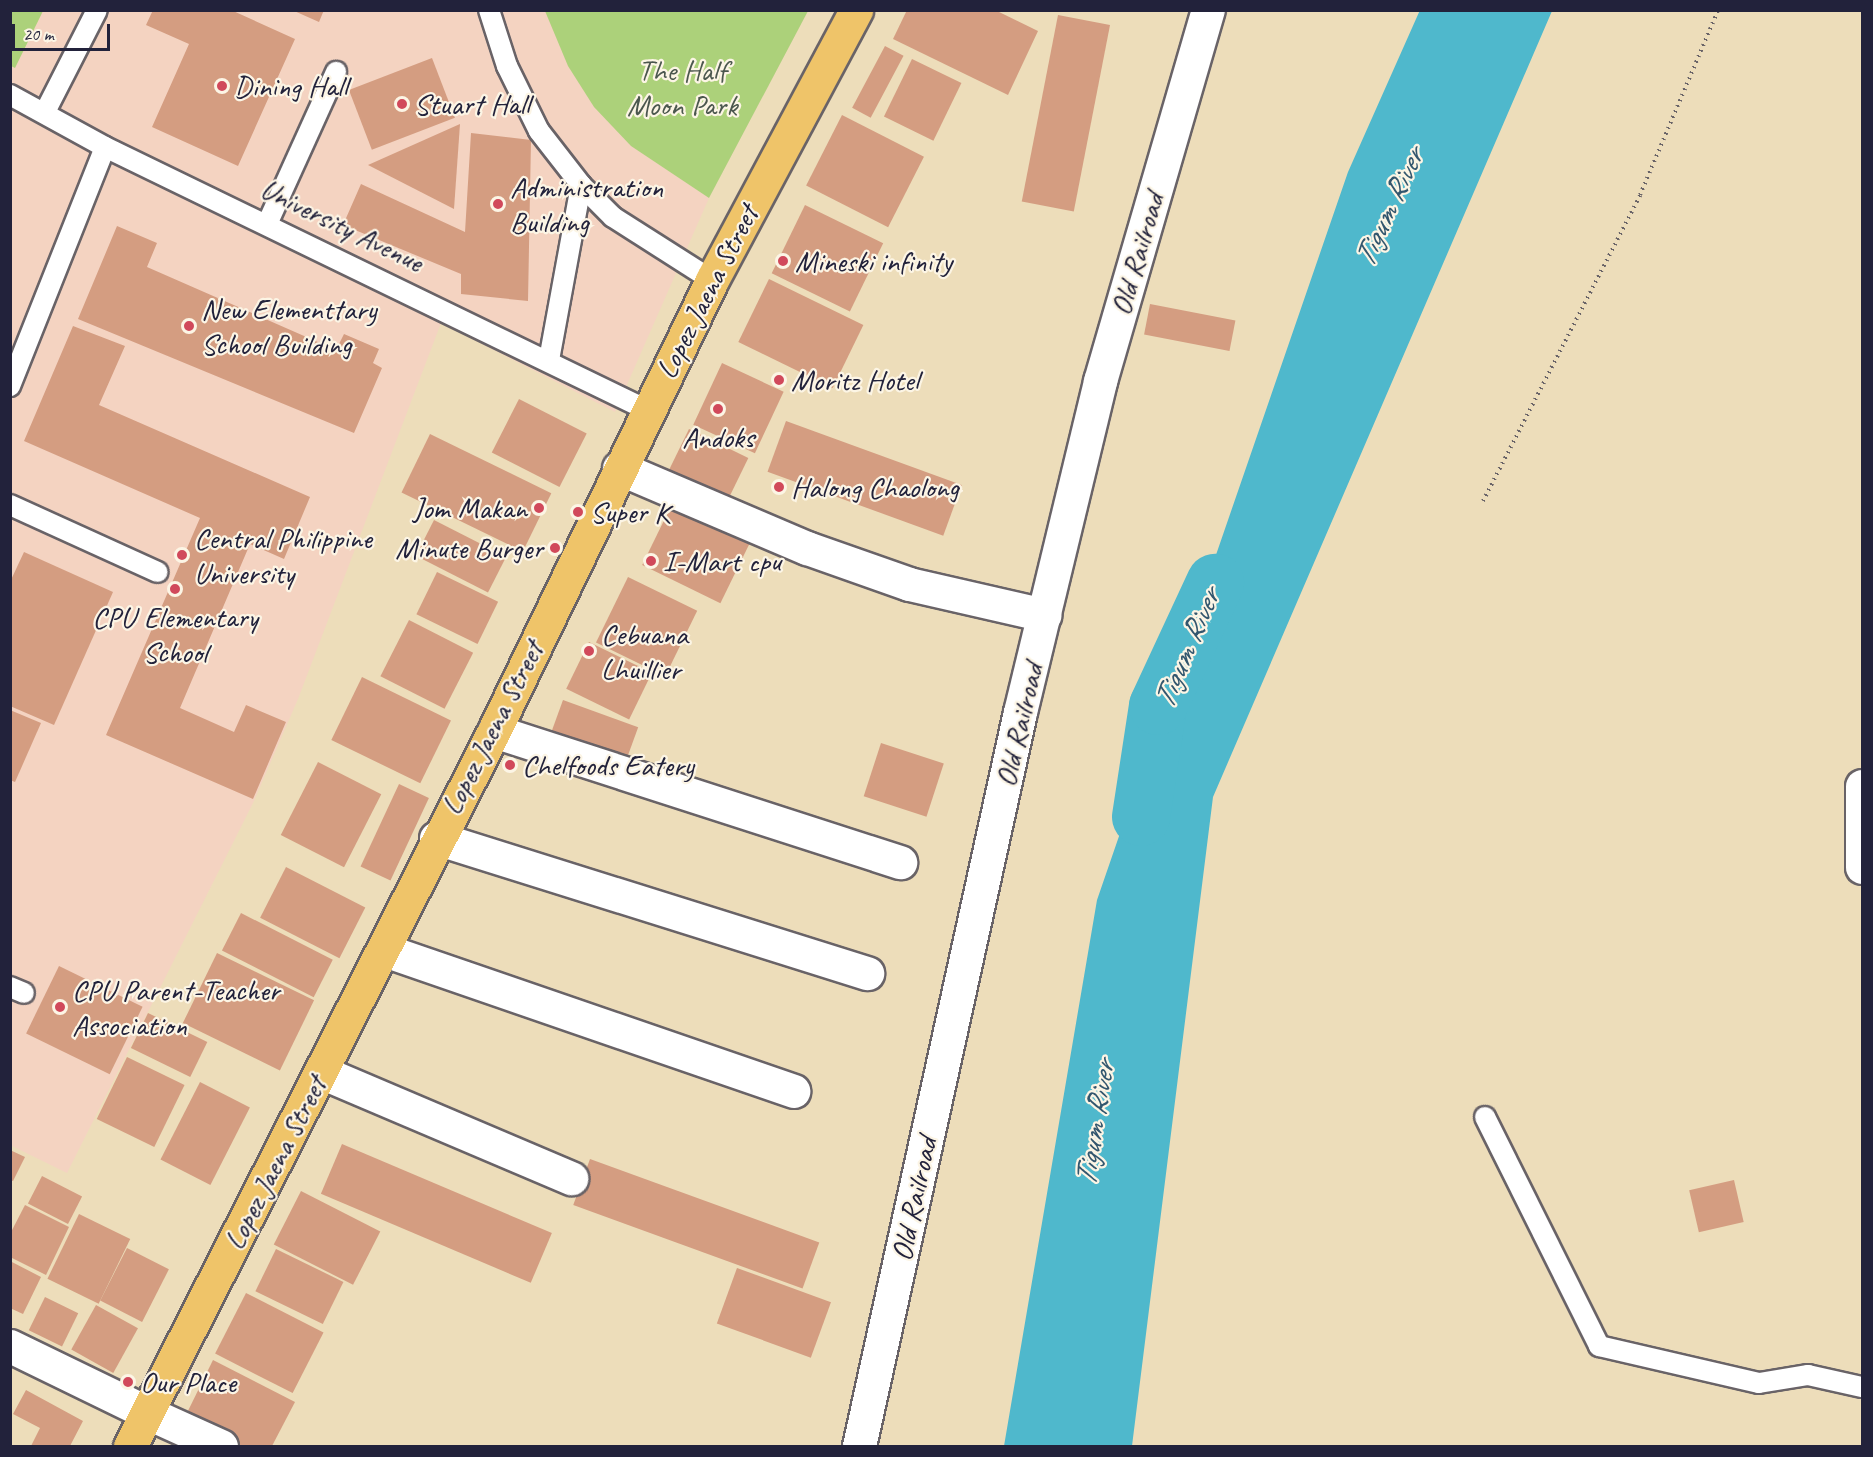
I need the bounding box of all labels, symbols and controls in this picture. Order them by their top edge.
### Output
scale bar [15,12,112,50]
text: 20 m [23,23,54,45]
park label: The Half Moon Park [626,52,738,122]
place label: Dining Hall [234,68,348,104]
marker: Dining Hall [215,79,229,93]
place label: Stuart Hall [414,86,530,122]
marker: Stuart Hall [395,97,409,111]
water label: Tigum River [1345,142,1433,274]
place label: Administration Building [510,169,663,240]
street label: University Avenue [255,170,429,280]
street label: Old Railroad [1102,189,1172,319]
marker: Administration Building [491,197,505,211]
street label: Lopez Jaena Street [648,199,766,385]
place label: Mineski infinity [795,243,952,279]
marker: Mineski infinity [776,254,790,268]
place label: New Elementtary School Building [201,291,377,362]
marker: New Elementtary School Building [182,319,196,333]
place label: Moritz Hotel [791,362,918,398]
marker: Moritz Hotel [772,373,786,387]
marker: Andoks [711,402,725,416]
place label: Andoks [682,419,754,455]
place label: Halong Chaolong [791,469,960,505]
marker: Halong Chaolong [772,480,786,494]
place label: Jom Makan [412,490,527,526]
place label: Super K [590,494,669,530]
marker: Jom Makan [532,501,546,515]
marker: Super K [571,505,585,519]
place label: Central Philippine University [194,520,372,590]
place label: Minute Burger [395,530,543,566]
marker: Minute Burger [548,541,562,555]
place label: I-Mart cpu [663,543,781,579]
marker: Central Philippine University [175,548,189,562]
marker: I-Mart cpu [644,554,658,568]
marker: CPU Elementary School [168,582,182,596]
water label: Tigum River [1144,583,1230,715]
place label: CPU Elementary School [92,599,258,670]
place label: Cebuana Lhuillier [601,616,688,686]
street label: Lopez Jaena Street [433,635,551,821]
marker: Cebuana Lhuillier [582,644,596,658]
street label: Old Railroad [987,660,1051,790]
place label: Chelfoods Eatery [522,747,694,783]
marker: Chelfoods Eatery [503,758,517,772]
place label: CPU Parent-Teacher Association [72,972,279,1042]
marker: CPU Parent-Teacher Association [53,1000,67,1014]
water label: Tigum River [1066,1058,1124,1190]
street label: Lopez Jaena Street [216,1070,334,1256]
street label: Old Railroad [883,1134,945,1264]
place label: Our Place [140,1364,237,1400]
marker: Our Place [121,1375,135,1389]

